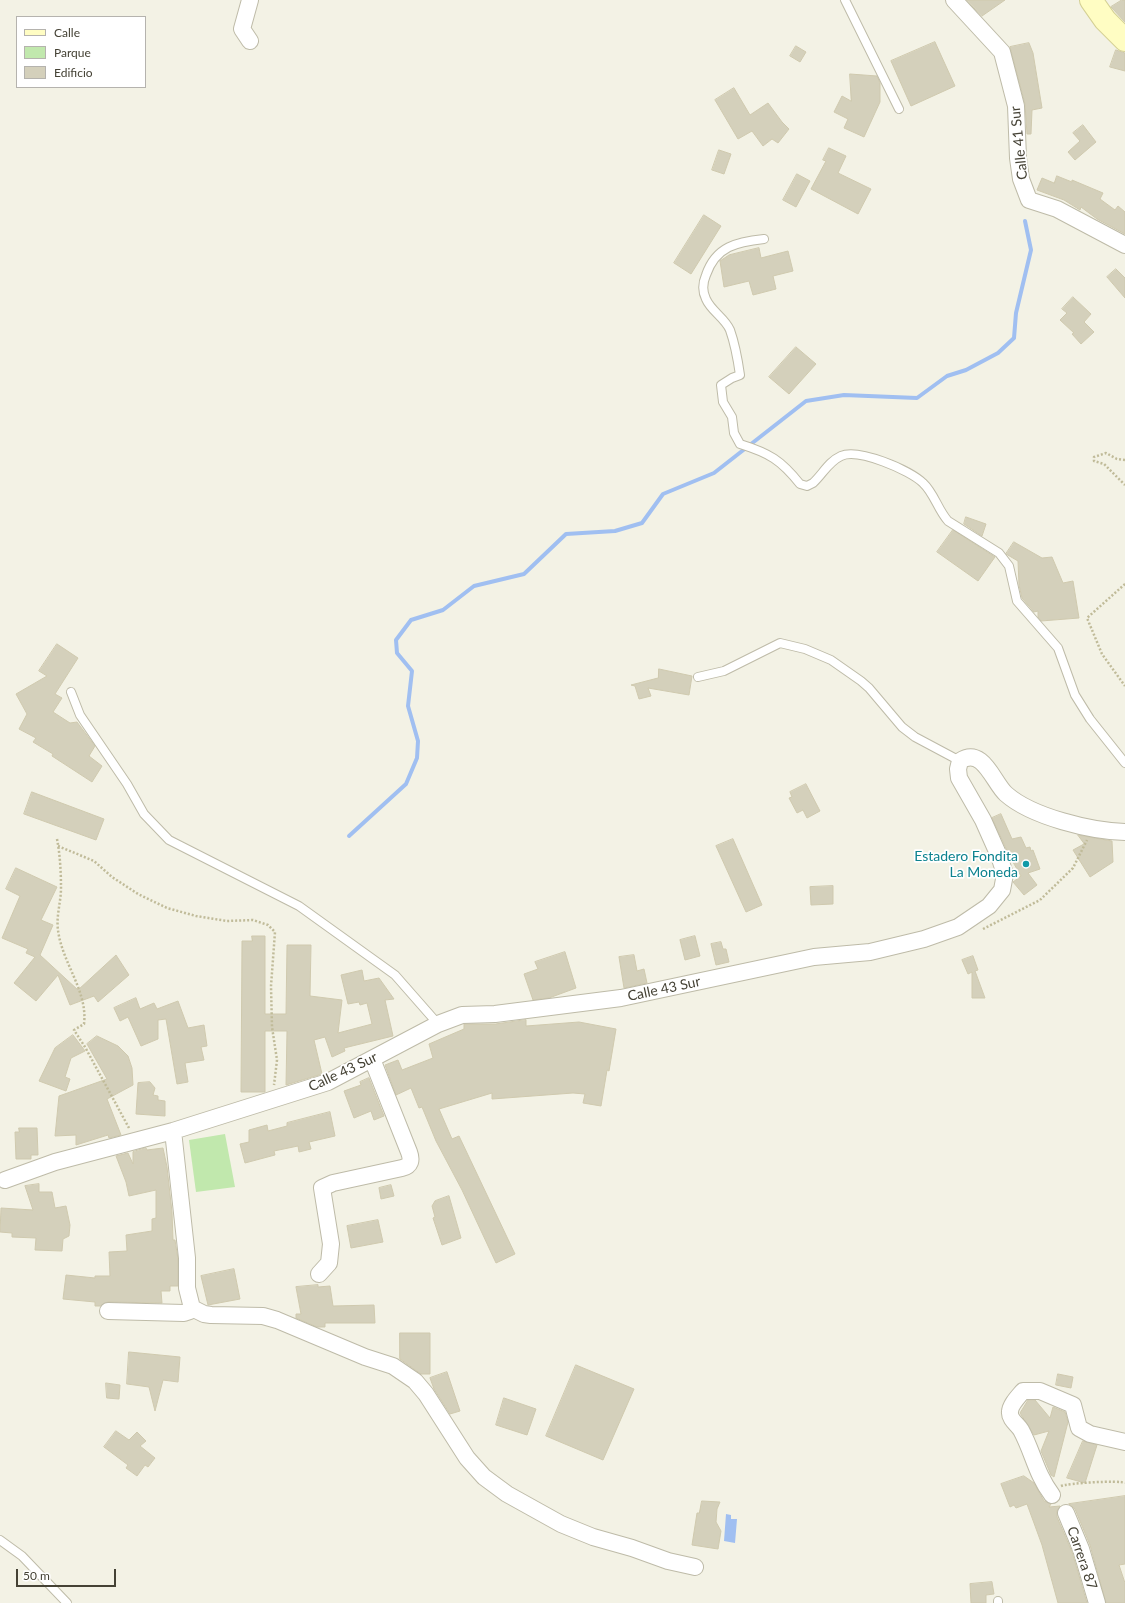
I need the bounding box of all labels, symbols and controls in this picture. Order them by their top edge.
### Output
legend [16,16,146,88]
text: Calle [54,25,80,40]
text: Parque [54,45,91,60]
text: Edificio [54,65,93,80]
street label: Calle 41 Sur [1007,105,1031,181]
place label: Estadero Fondita La Moneda [914,848,1018,880]
marker: Estadero Fondita La Moneda [1021,859,1031,869]
street label: Calle 43 Sur [626,973,702,1005]
street label: Calle 43 Sur [306,1049,380,1095]
street label: Carrera 87 [1063,1524,1101,1592]
scale bar [18,1561,118,1587]
text: 50 m [23,1568,50,1583]

